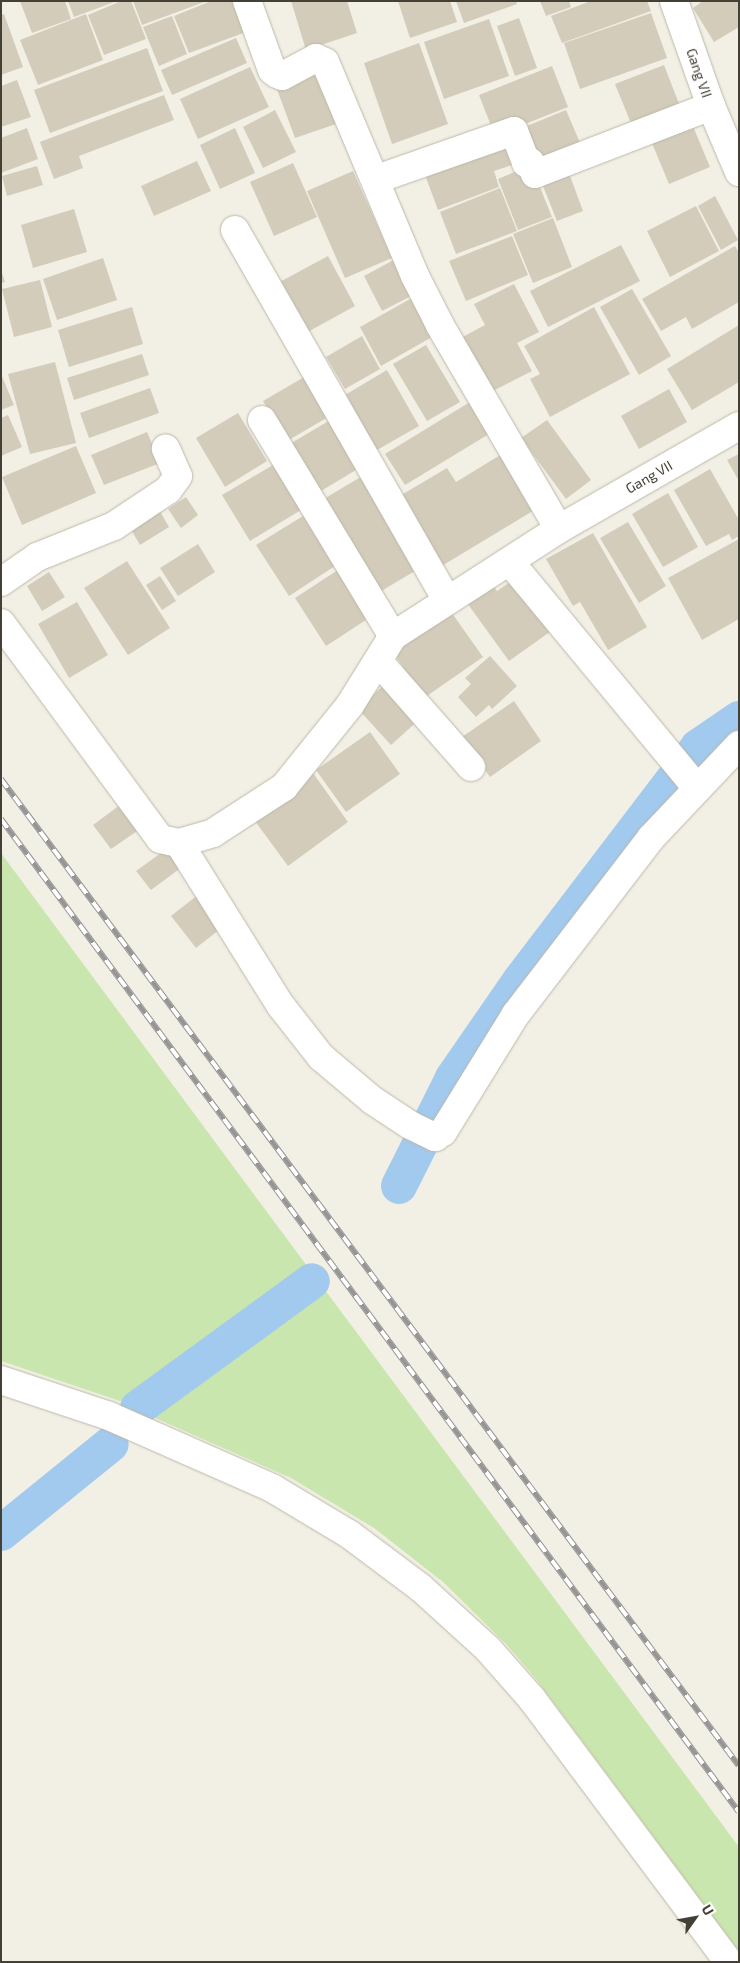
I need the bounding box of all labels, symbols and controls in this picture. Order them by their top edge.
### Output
street label: Gang VII [683,46,715,100]
street label: Gang VII [623,457,675,497]
north arrow [670,1893,720,1943]
text: U [698,1901,718,1918]

